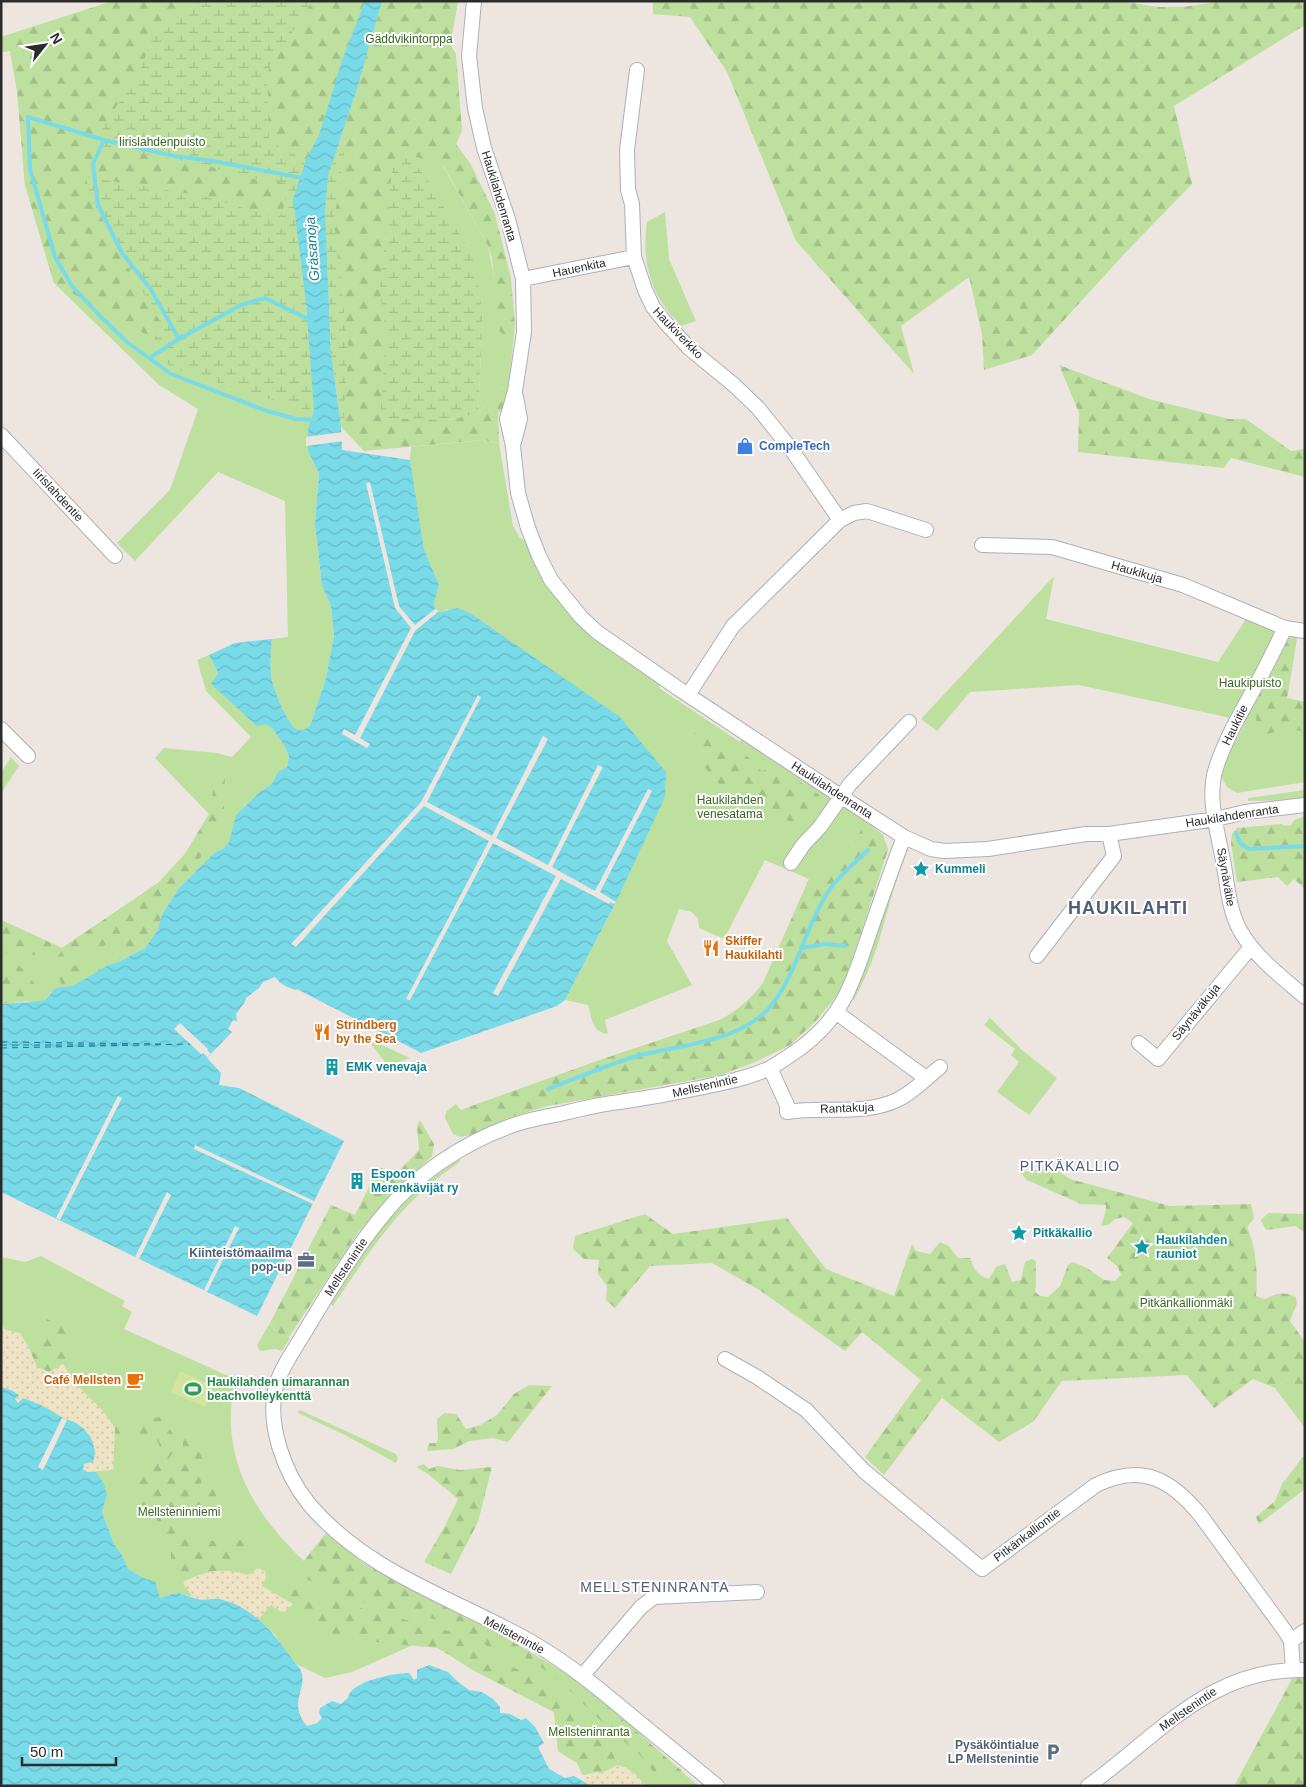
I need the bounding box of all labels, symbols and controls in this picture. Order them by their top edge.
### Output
north arrow [20,20,70,70]
text: N [47,30,66,47]
park label: Gäddvikintorppa [365,32,453,46]
park label: Iirislahdenpuisto [119,135,206,149]
street label: Haukilahdenranta [479,149,520,243]
water label: Gräsanoja [302,216,322,282]
street label: Hauenkita [551,255,607,280]
street label: Haukiverkko [650,304,706,362]
shop icon: CompleTech [735,436,755,456]
place label: CompleTech [759,439,830,453]
street label: Iirislahdentie [30,466,86,525]
street label: Haukikuja [1110,558,1165,586]
park label: Haukipuisto [1219,676,1282,690]
street label: Haukitie [1219,702,1251,748]
street label: Haukilahdenranta [789,759,876,822]
park label: Haukilahden venesatama [697,793,763,821]
street label: Haukilahdenranta [1184,802,1280,830]
street label: Säynävätie [1214,847,1238,908]
place icon: Kummeli [911,859,931,879]
place label: Kummeli [935,862,986,876]
district label: HAUKILAHTI [1068,898,1188,918]
place label: Skiffer Haukilahti [725,934,782,962]
restaurant icon: Skiffer Haukilahti [701,938,721,958]
street label: Säynäväkuja [1169,981,1223,1043]
place label: Strindberg by the Sea [336,1018,397,1046]
restaurant icon: Strindberg by the Sea [312,1022,332,1042]
building icon: EMK venevaja [322,1057,342,1077]
place label: EMK venevaja [346,1060,427,1074]
street label: Mellstenintie [671,1072,739,1100]
street label: Rantakuja [820,1100,875,1116]
district label: PITKÄKALLIO [1020,1158,1120,1174]
place label: Espoon Merenkävijät ry [371,1167,459,1195]
building icon: Espoon Merenkävijät ry [347,1171,367,1191]
place icon: Pitkäkallio [1009,1223,1029,1243]
place label: Pitkäkallio [1033,1226,1092,1240]
place label: Haukilahden rauniot [1156,1233,1227,1261]
street label: Mellstenintie [322,1235,371,1299]
place icon: Haukilahden rauniot [1132,1237,1152,1257]
place label: Kiinteistömaailma pop-up [189,1246,292,1274]
office icon: Kiinteistömaailma pop-up [296,1250,316,1270]
park label: Pitkänkallionmäki [1140,1296,1232,1310]
cafe icon: Café Mellsten [125,1370,145,1390]
place label: Café Mellsten [44,1373,121,1387]
place label: Haukilahden uimarannan beachvolleykenttä [207,1375,350,1403]
sports icon: Haukilahden uimarannan beachvolleykenttä [183,1379,203,1399]
park label: Mellsteninniemi [138,1505,220,1519]
street label: Pitkänkalliontie [991,1505,1063,1565]
district label: MELLSTENINRANTA [580,1579,730,1595]
street label: Mellstenintie [481,1613,547,1657]
street label: Mellstenintie [1157,1684,1220,1734]
park label: Mellsteninranta [548,1725,630,1739]
scale bar [22,1734,116,1766]
place label: Pysäköintialue LP Mellstenintie [948,1738,1039,1766]
parking icon: Pysäköintialue LP Mellstenintie [1043,1742,1063,1762]
text: 50 m [30,1743,63,1760]

